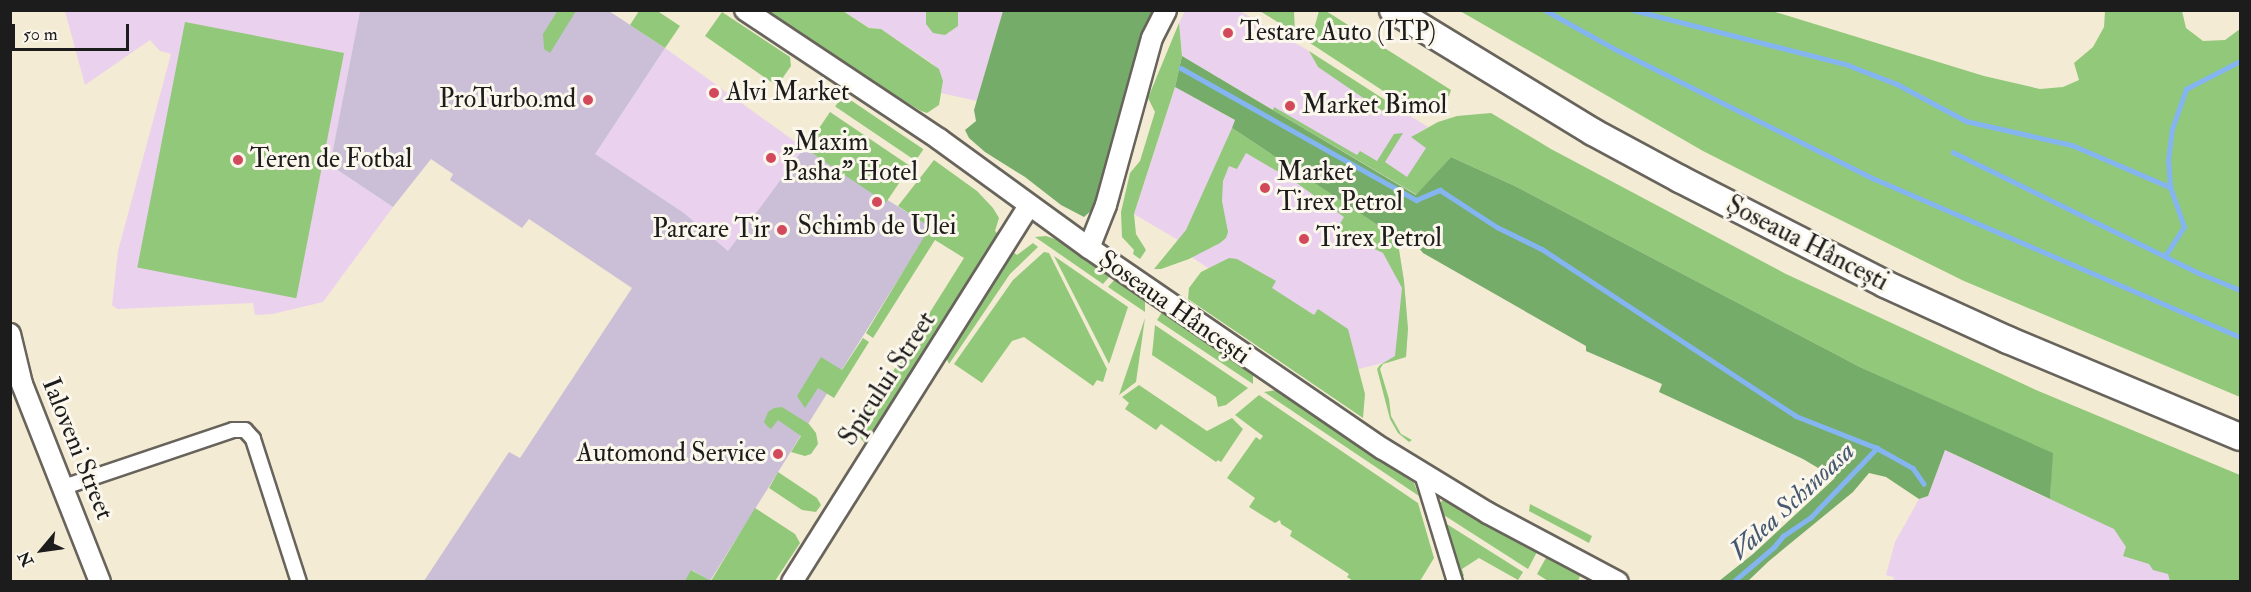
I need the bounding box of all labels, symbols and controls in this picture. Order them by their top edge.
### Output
scale bar [15,12,132,50]
place label: Testare Auto (ITP) [1240,17,1436,49]
text: 50 m [23,23,58,46]
marker: Testare Auto (ITP) [1221,26,1235,40]
place label: Alvi Market [726,77,849,109]
place label: ProTurbo.md [439,84,576,116]
marker: Alvi Market [707,86,721,100]
place label: Market Bimol [1302,90,1447,122]
marker: ProTurbo.md [581,93,595,107]
marker: Market Bimol [1283,99,1297,113]
place label: „Maxim Pasha” Hotel [783,127,918,188]
place label: Teren de Fotbal [250,144,412,176]
marker: „Maxim Pasha” Hotel [764,151,778,165]
marker: Teren de Fotbal [231,153,245,167]
place label: Market Tirex Petrol [1277,157,1403,218]
marker: Market Tirex Petrol [1258,181,1272,195]
street label: Șoseaua Hâncești [1721,190,1893,298]
marker: Schimb de Ulei [870,195,884,209]
place label: Schimb de Ulei [797,211,957,243]
place label: Parcare Tir [652,214,770,246]
marker: Parcare Tir [775,223,789,237]
place label: Tirex Petrol [1316,223,1442,255]
marker: Tirex Petrol [1297,232,1311,246]
street label: Șoseaua Hâncești [1092,244,1256,372]
street label: Spicului Street [833,306,943,452]
street label: Ialoveni Street [34,373,120,525]
water label: Valea Schinoasa [1723,435,1861,567]
place label: Automond Service [577,438,766,470]
marker: Automond Service [771,447,785,461]
north arrow [12,520,72,580]
text: N [14,548,38,570]

